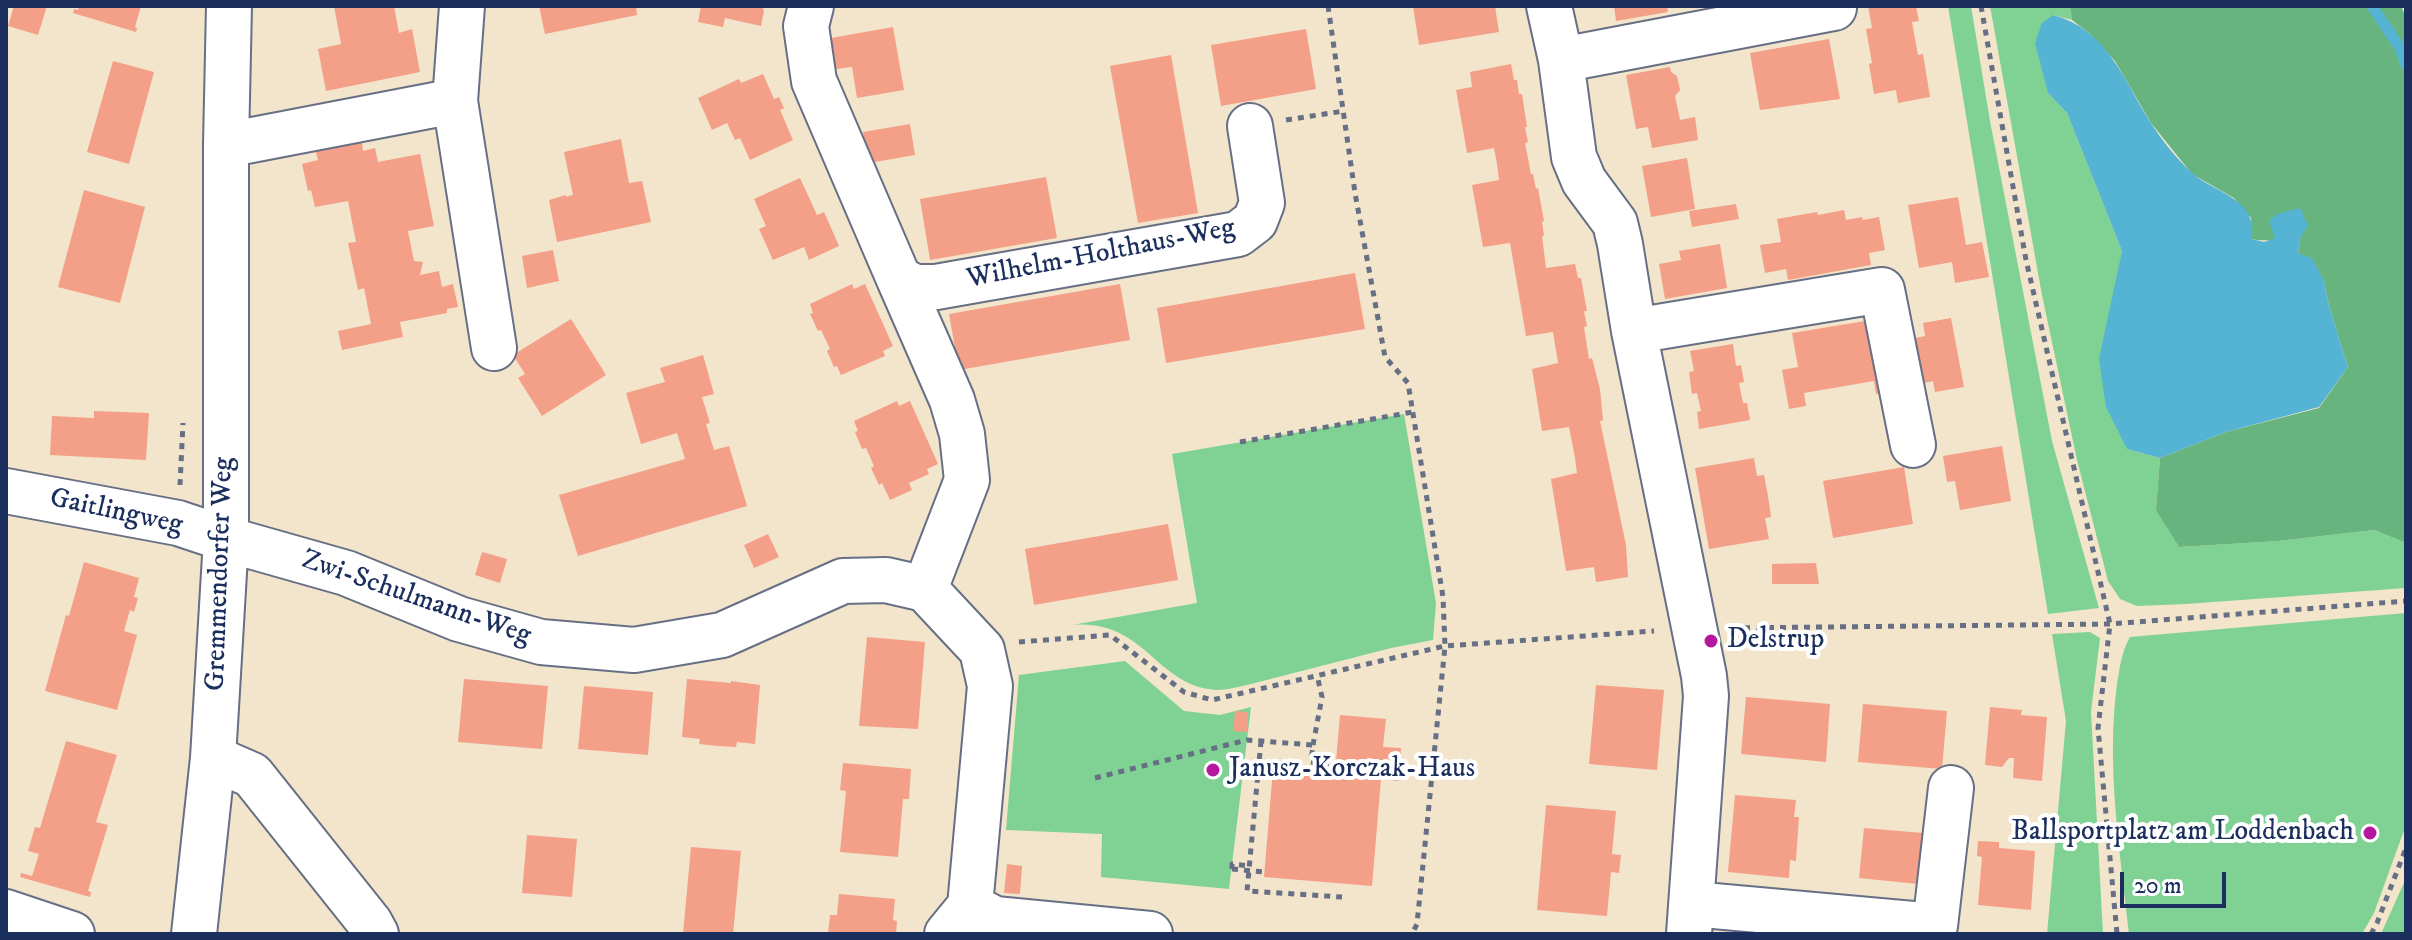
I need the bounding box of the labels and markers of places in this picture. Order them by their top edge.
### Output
place label: Delstrup [1727,624,1824,658]
marker: Delstrup [1702,632,1720,650]
place label: Janusz-Korczak-Haus [1229,753,1475,787]
marker: Janusz-Korczak-Haus [1204,761,1222,779]
place label: Ballsportplatz am Loddenbach [2011,816,2354,850]
marker: Ballsportplatz am Loddenbach [2361,824,2379,842]

